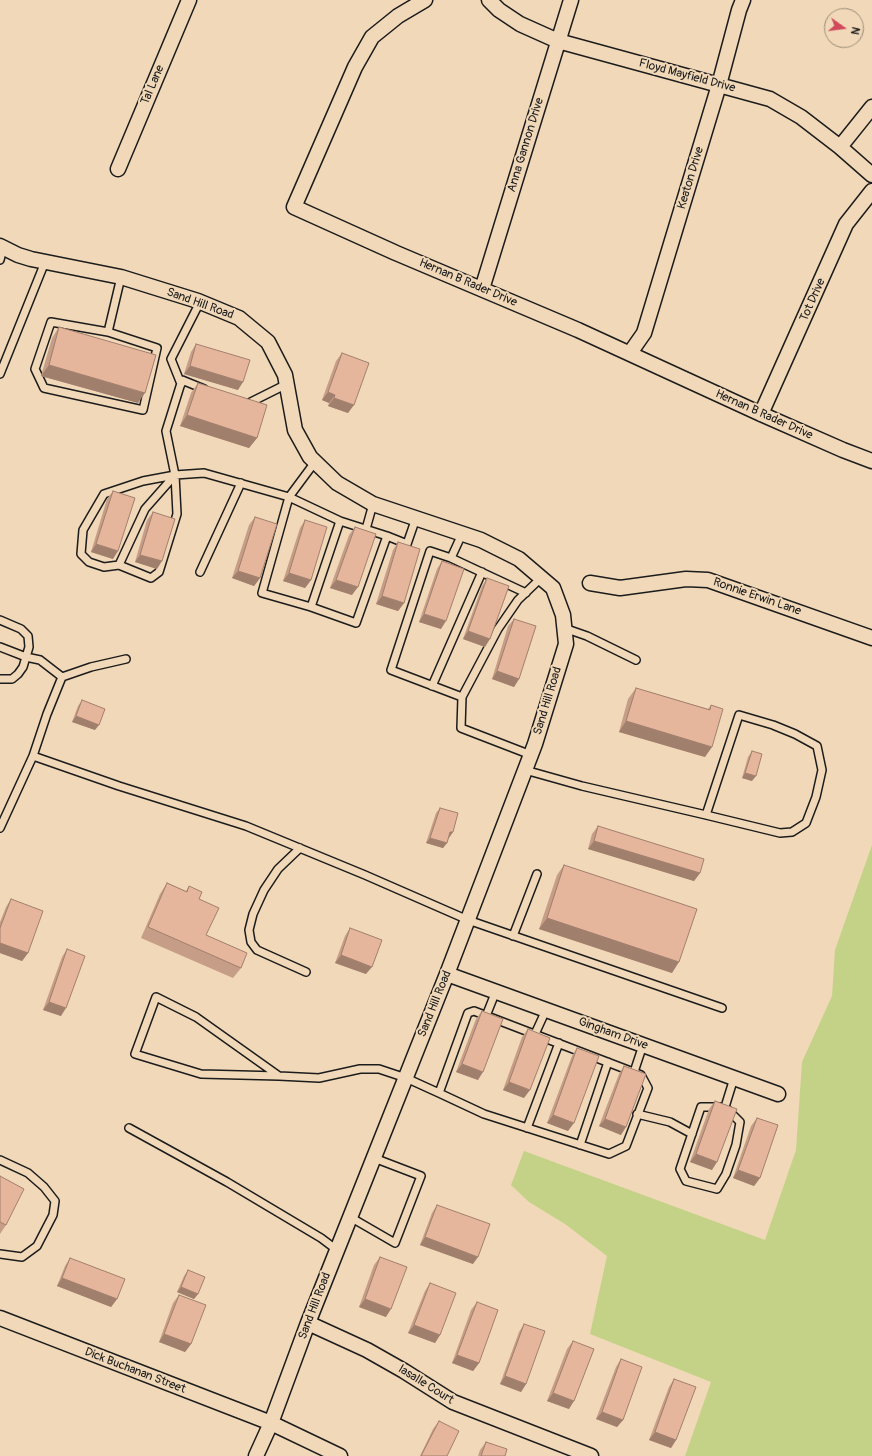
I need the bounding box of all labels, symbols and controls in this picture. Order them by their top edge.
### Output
north arrow [824,8,864,48]
text: N [848,26,862,36]
street label: Floyd Mayfield Drive [637,56,737,96]
street label: Tal Lane [138,63,168,107]
street label: Anna Gannon Drive [505,96,547,194]
street label: Keaton Drive [675,145,707,211]
street label: Hernan B Rader Drive [417,256,519,310]
street label: Tot Drive [797,276,829,324]
street label: Sand Hill Road [164,285,236,323]
street label: Hernan B Rader Drive [713,387,815,443]
street label: Ronnie Erwin Lane [711,575,803,619]
street label: Sand Hill Road [531,665,565,737]
street label: Sand Hill Road [415,969,455,1039]
street label: Gingham Drive [576,1015,650,1053]
street label: Sand Hill Road [296,1271,334,1341]
street label: Dick Buchanan Street [82,1345,188,1397]
street label: lasalle Court [396,1362,456,1408]

